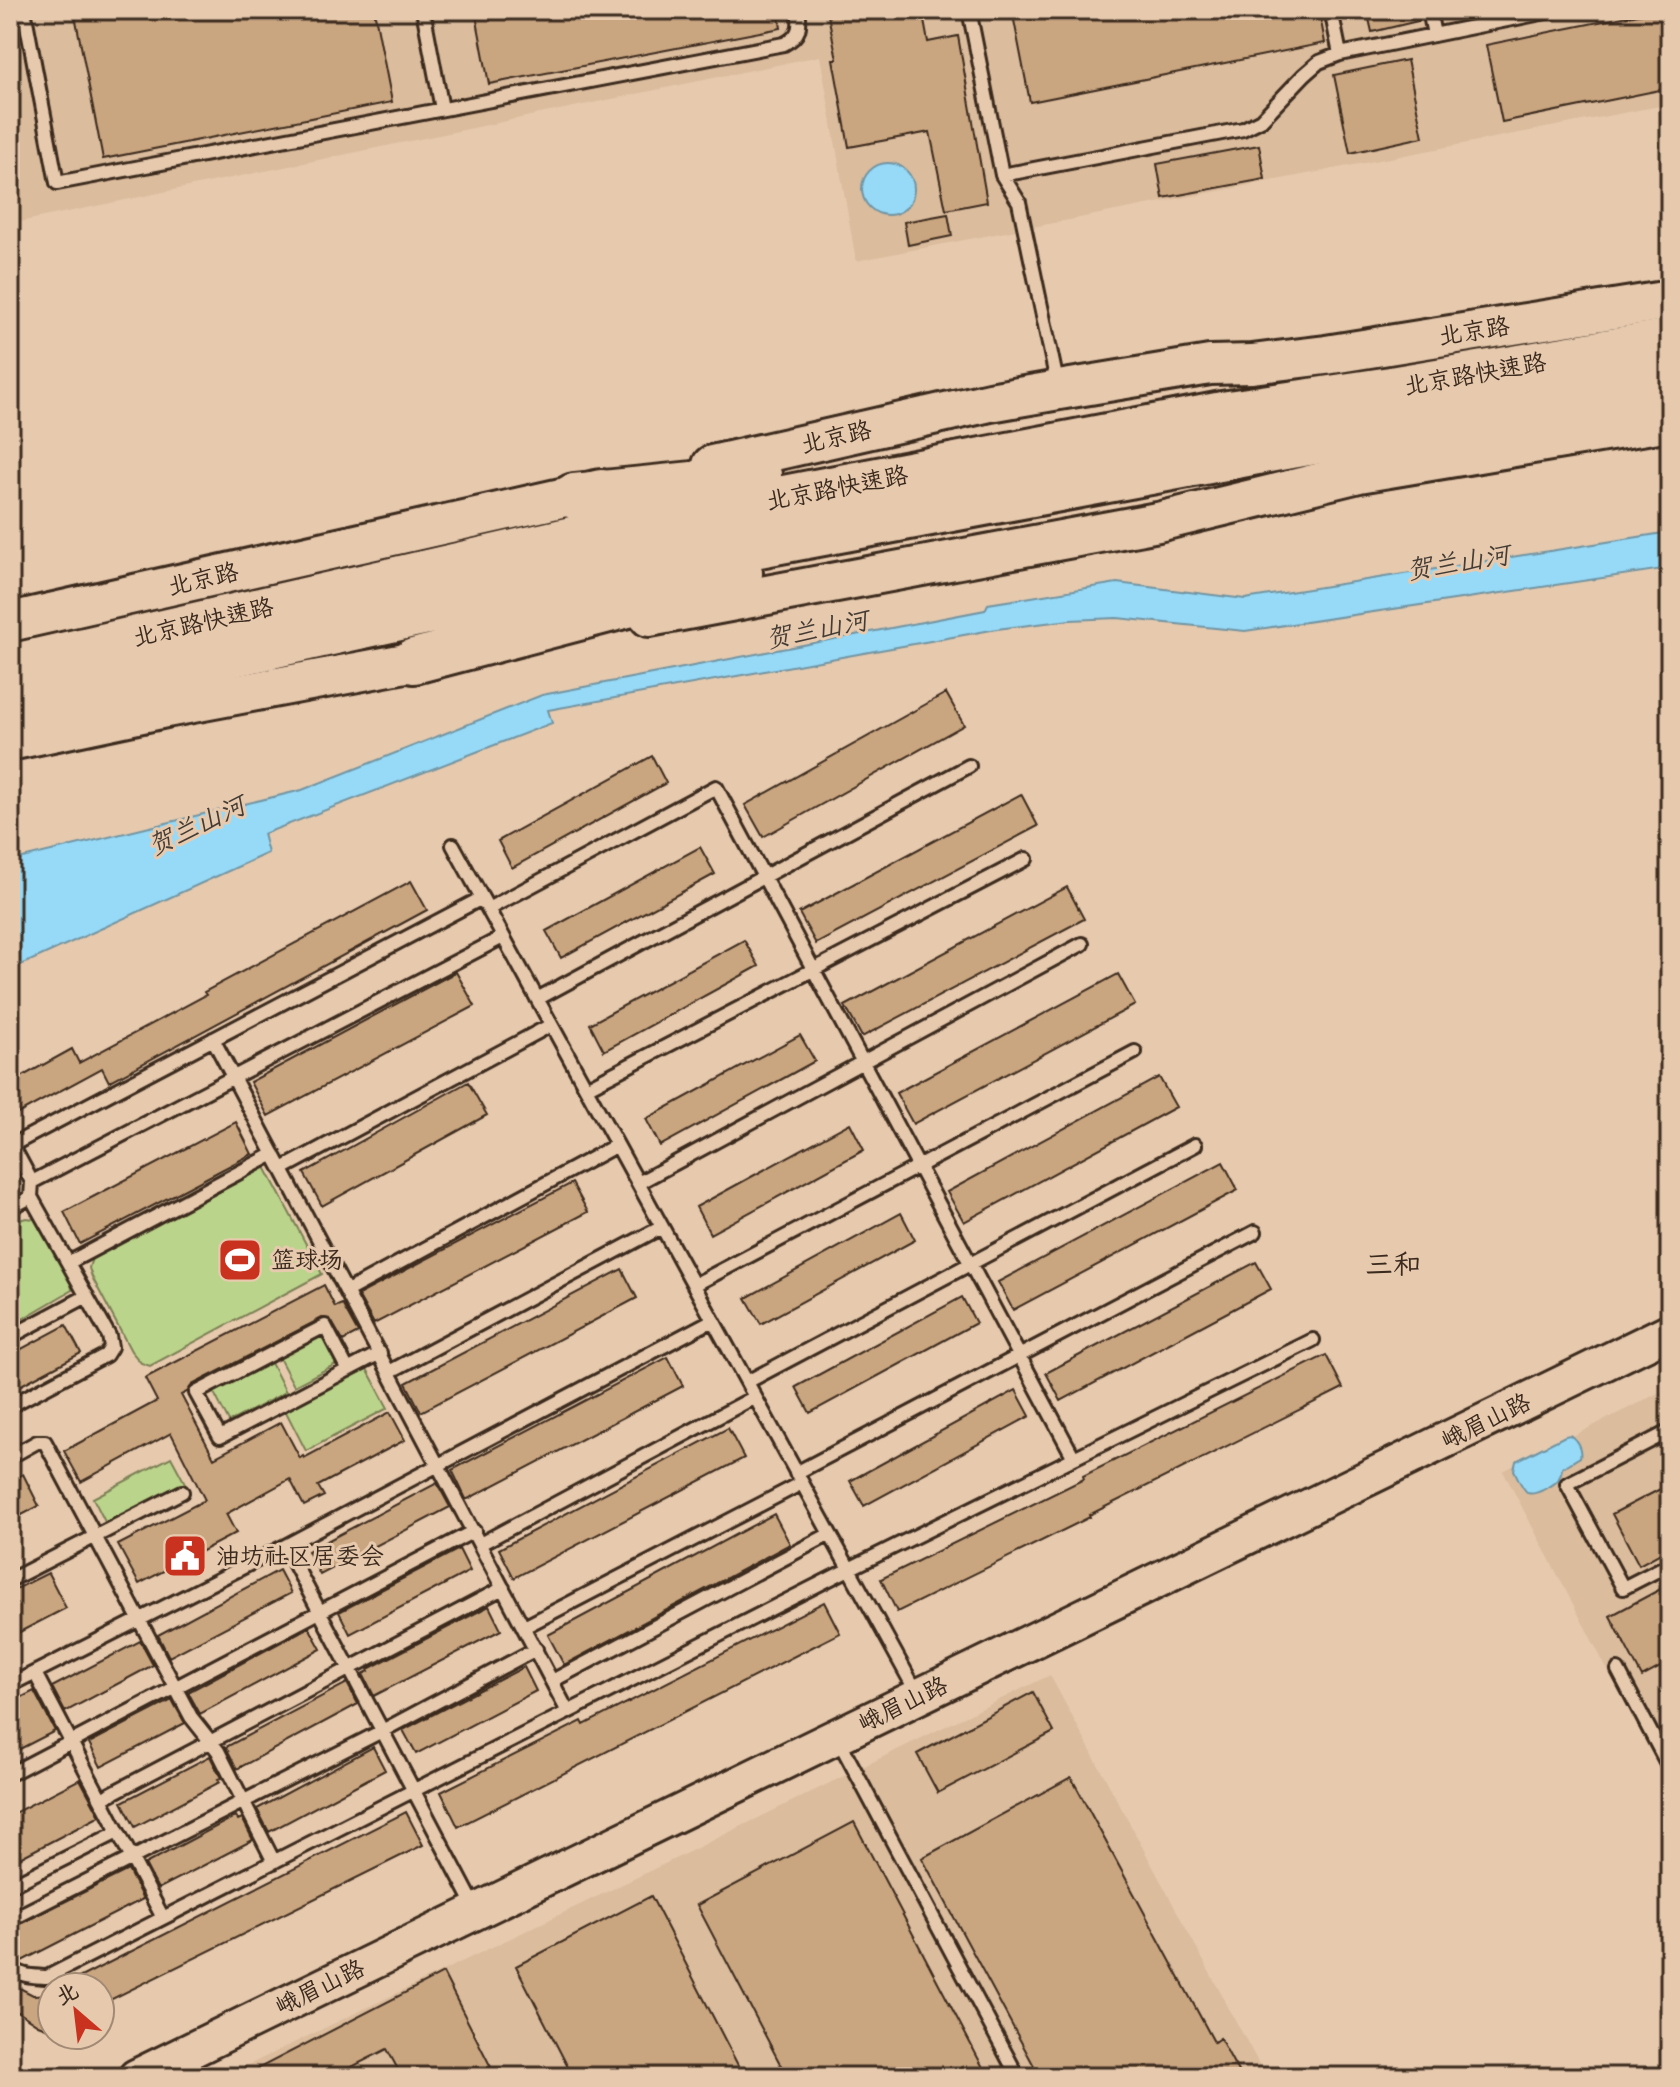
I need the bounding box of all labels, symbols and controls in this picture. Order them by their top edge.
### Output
street label: 北京路 [1436,312,1512,350]
street label: 北京路快速路 [1402,348,1548,400]
street label: 北京路 [798,415,874,459]
street label: 北京路快速路 [764,461,910,515]
water label: 贺兰山河 [1404,539,1516,586]
street label: 北京路 [165,557,241,601]
street label: 北京路快速路 [130,592,276,652]
water label: 贺兰山河 [763,605,875,655]
water label: 贺兰山河 [144,789,254,862]
sports icon: 篮球场 [216,1236,264,1284]
place label: 篮球场 [271,1246,343,1274]
district label: 三和 [1365,1249,1421,1281]
street label: 峨眉山路 [1437,1387,1535,1455]
public building icon: 油坊社区居委会 [161,1532,209,1580]
place label: 油坊社区居委会 [216,1542,384,1570]
street label: 峨眉山路 [854,1670,952,1738]
street label: 峨眉山路 [271,1953,369,2021]
north arrow [36,1971,116,2051]
text: 北 [51,1978,83,2011]

